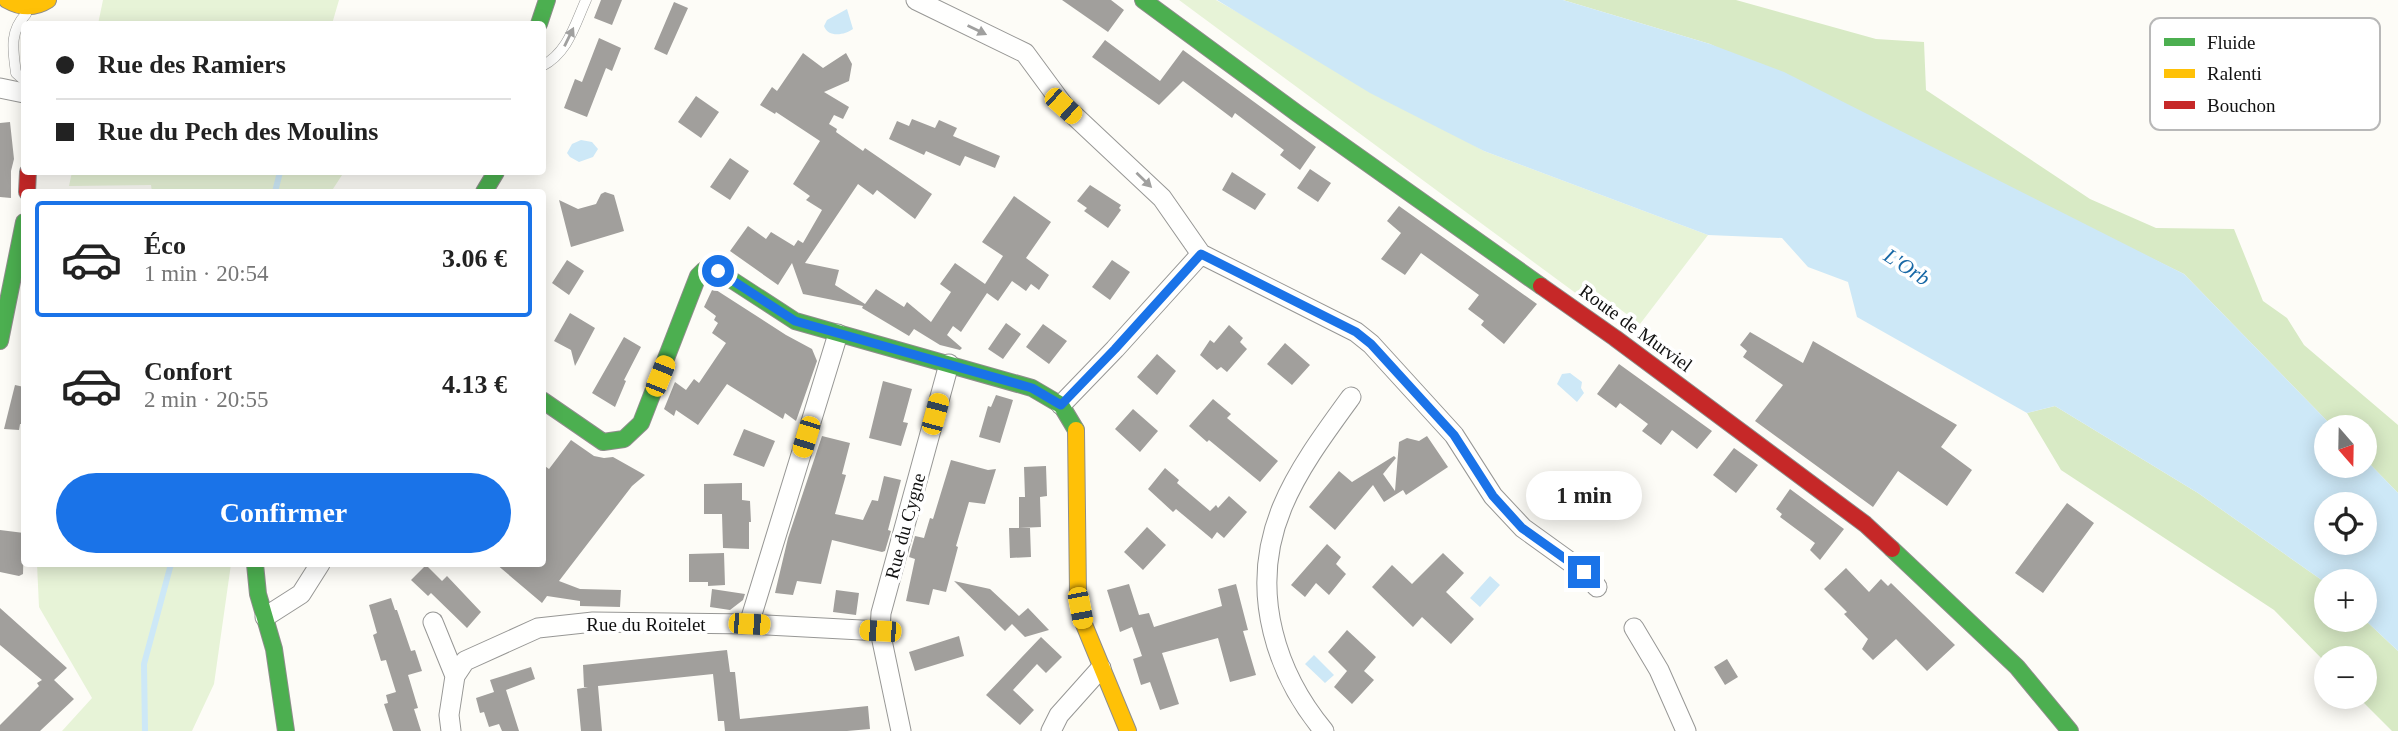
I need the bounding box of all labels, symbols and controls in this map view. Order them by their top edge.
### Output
legend [2150,18,2380,130]
one-way arrow [967,24,987,36]
one-way arrow [563,27,575,47]
text: Fluide [2207,32,2256,53]
text: Rue des Ramiers [98,50,286,79]
text: Ralenti [2207,63,2262,84]
car [1041,84,1086,128]
text: Bouchon [2207,95,2276,116]
text: Rue du Pech des Moulins [98,117,378,146]
one-way arrow [1135,171,1152,188]
icon: car [60,228,123,291]
text: Éco [144,231,186,260]
water label: L'Orb [1879,243,1935,291]
text: 3.06 € [442,244,507,273]
route start [702,255,734,287]
text: 1 min · 20:54 [144,261,269,286]
street label: Route de Murviel [1576,280,1696,376]
car [643,353,678,399]
icon: car [60,354,123,417]
text: Confort [144,357,232,386]
text: 4.13 € [442,370,507,399]
text: 2 min · 20:55 [144,387,269,412]
car [920,391,951,437]
car [790,414,823,460]
north arrow [2314,415,2376,478]
map controls [2314,415,2377,709]
callout: 1 min [1526,470,1642,520]
street label: Rue du Cygne [881,471,929,581]
button: Confirmer [56,473,511,553]
text: 1 min [1556,483,1612,508]
button: locate [2314,492,2377,555]
route end [1568,556,1600,588]
button: + [2314,569,2377,632]
car [1066,585,1095,631]
car [728,612,771,636]
street label: Rue du Roitelet [586,614,706,635]
car [859,619,902,643]
button: − [2314,646,2377,709]

